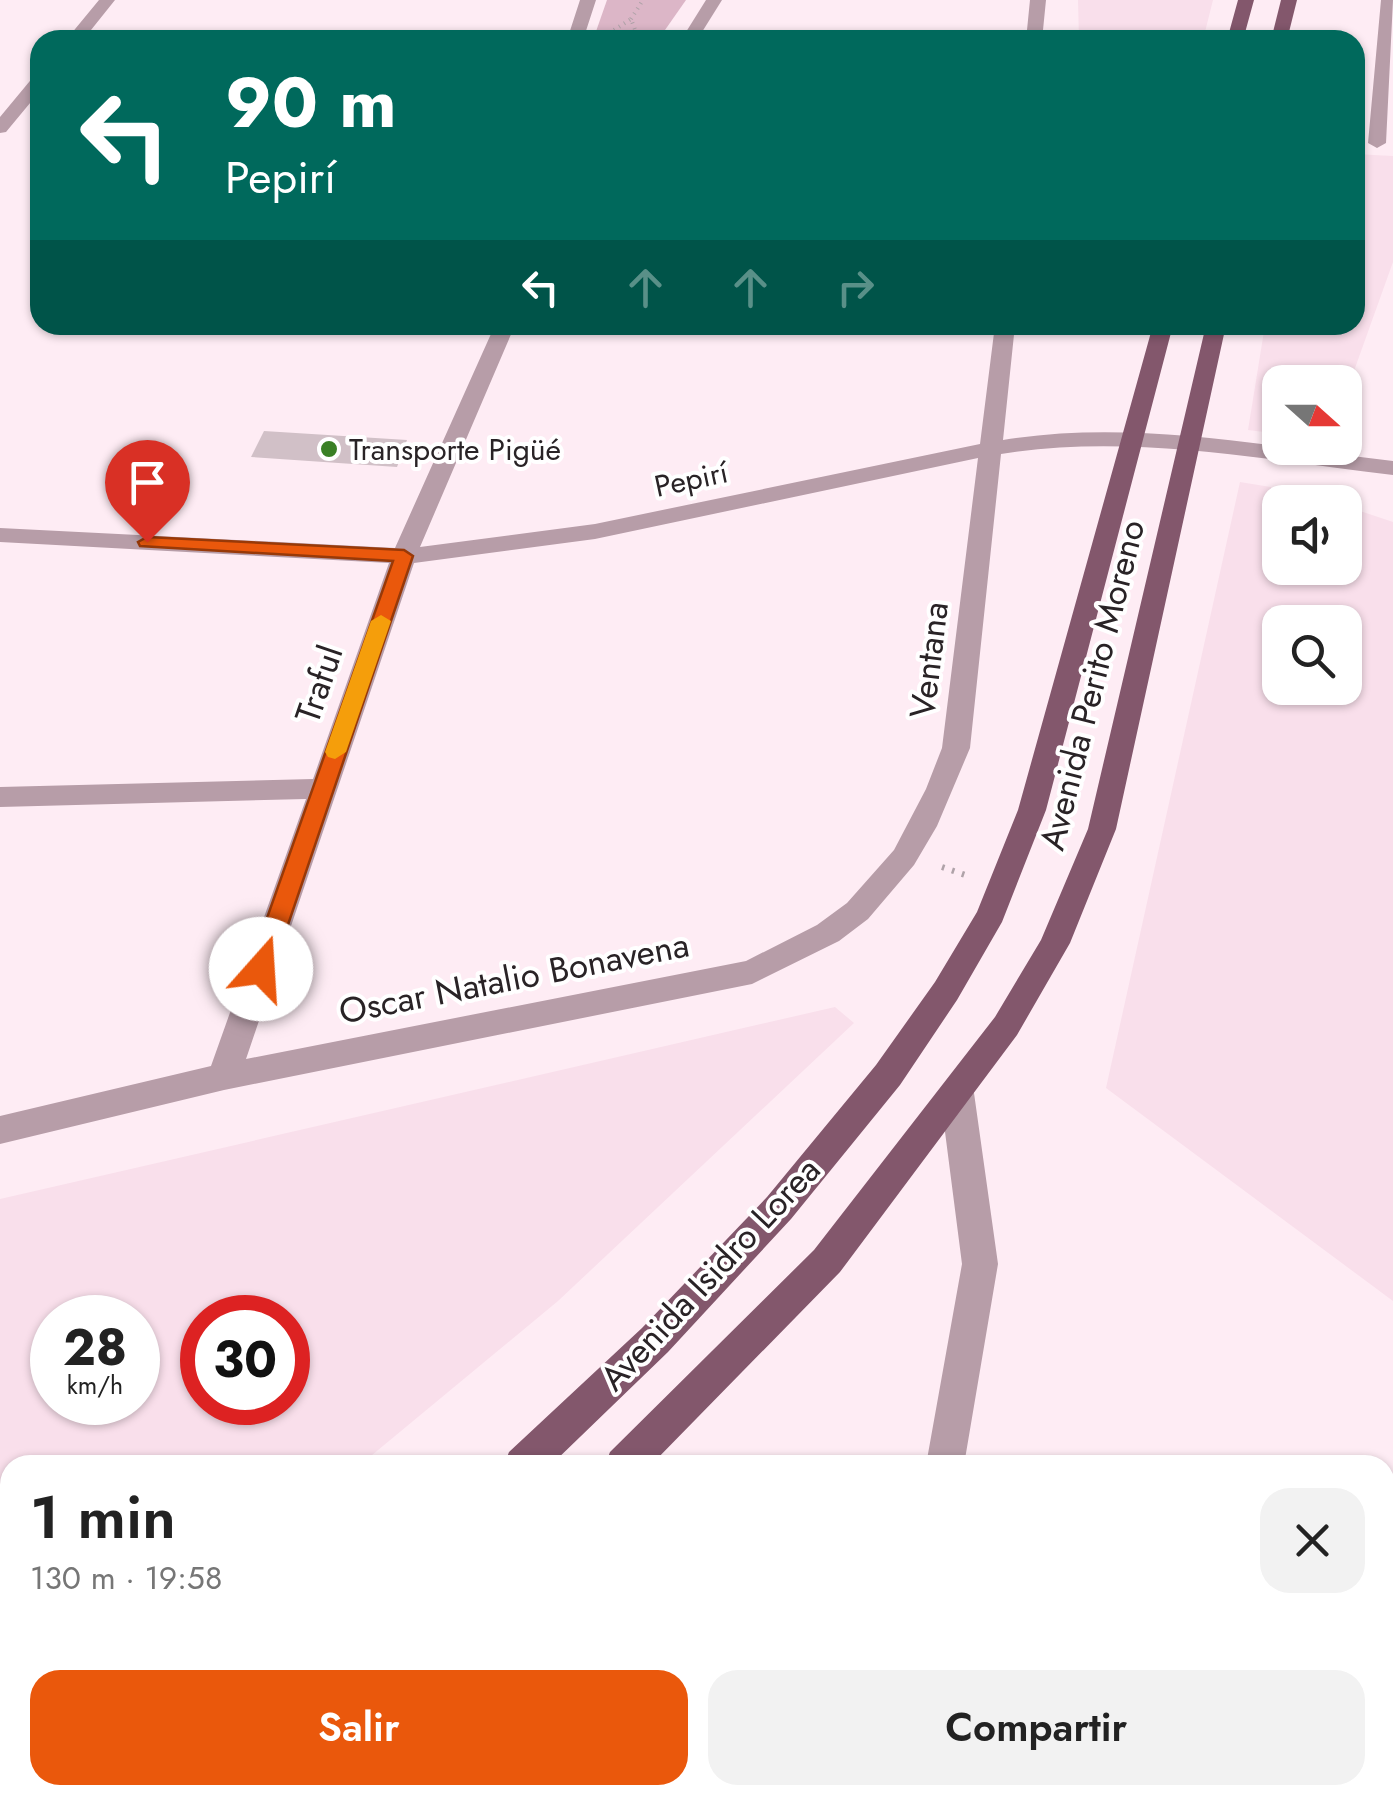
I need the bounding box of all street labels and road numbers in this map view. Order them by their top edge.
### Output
street label: Pepirí [650,450,733,508]
street label: Avenida Perito Moreno [1027,515,1157,855]
street label: Ventana [897,599,961,721]
street label: Traful [283,639,355,729]
street label: Oscar Natalio Bonavena [335,920,693,1036]
street label: Avenida Isidro Lorea [588,1146,832,1402]

